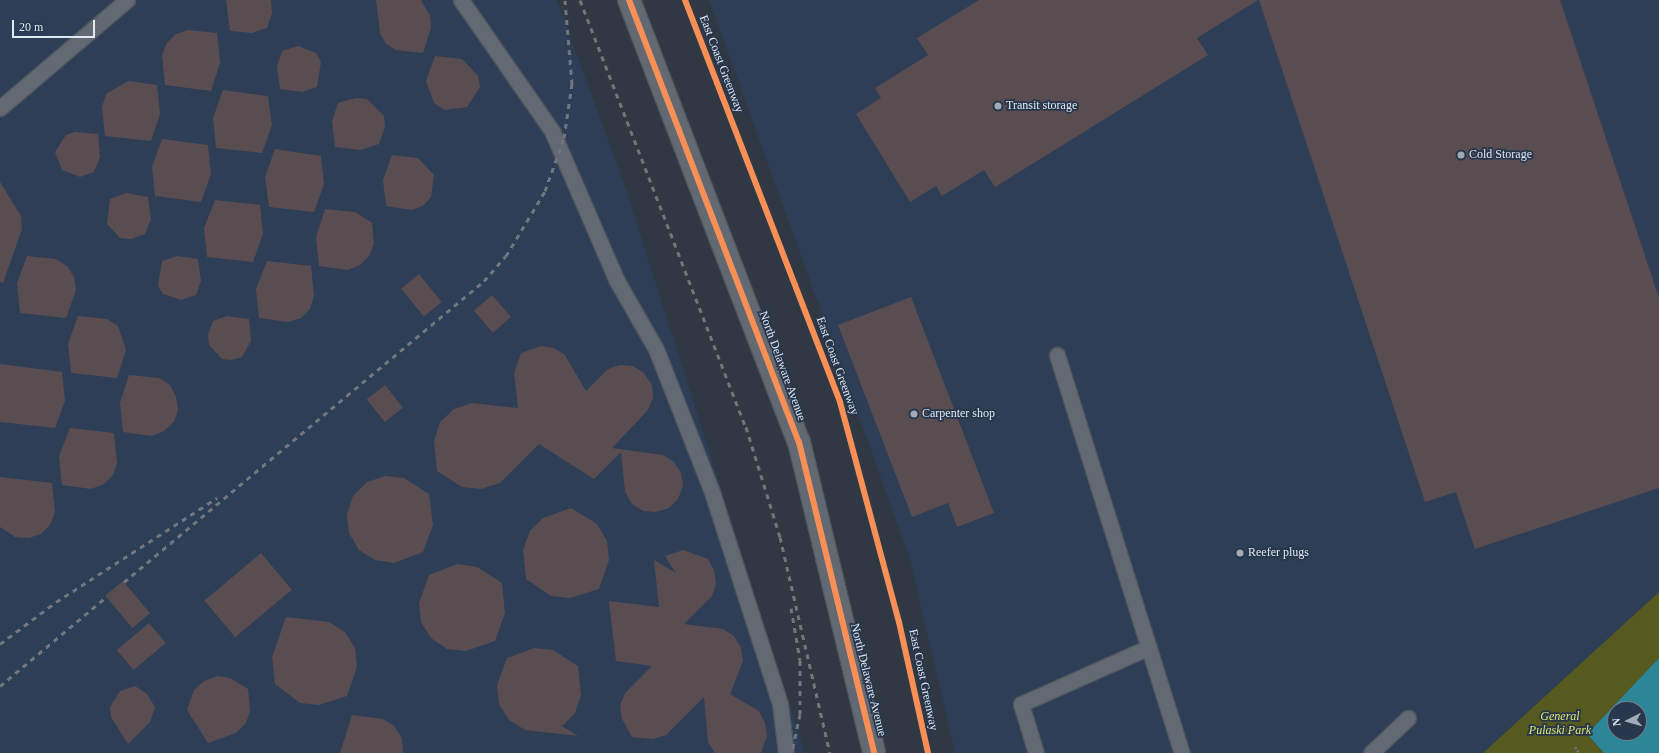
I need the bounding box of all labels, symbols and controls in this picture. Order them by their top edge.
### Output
scale bar [14,12,97,38]
street label: East Coast Greenway [696,13,746,115]
text: 20 m [19,20,43,34]
place label: Transit storage [1006,99,1077,113]
marker: Transit storage [993,101,1003,111]
place label: Cold Storage [1469,148,1532,162]
marker: Cold Storage [1456,150,1466,160]
street label: North Delaware Avenue [755,309,809,423]
street label: East Coast Greenway [813,315,861,417]
place label: Carpenter shop [922,407,995,421]
marker: Carpenter shop [909,409,919,419]
place label: Reefer plugs [1248,546,1309,560]
marker: Reefer plugs [1235,548,1245,558]
street label: North Delaware Avenue [847,622,889,738]
street label: East Coast Greenway [905,628,941,732]
north arrow [1607,701,1647,741]
park label: General Pulaski Park [1529,710,1591,738]
text: N [1610,718,1622,727]

